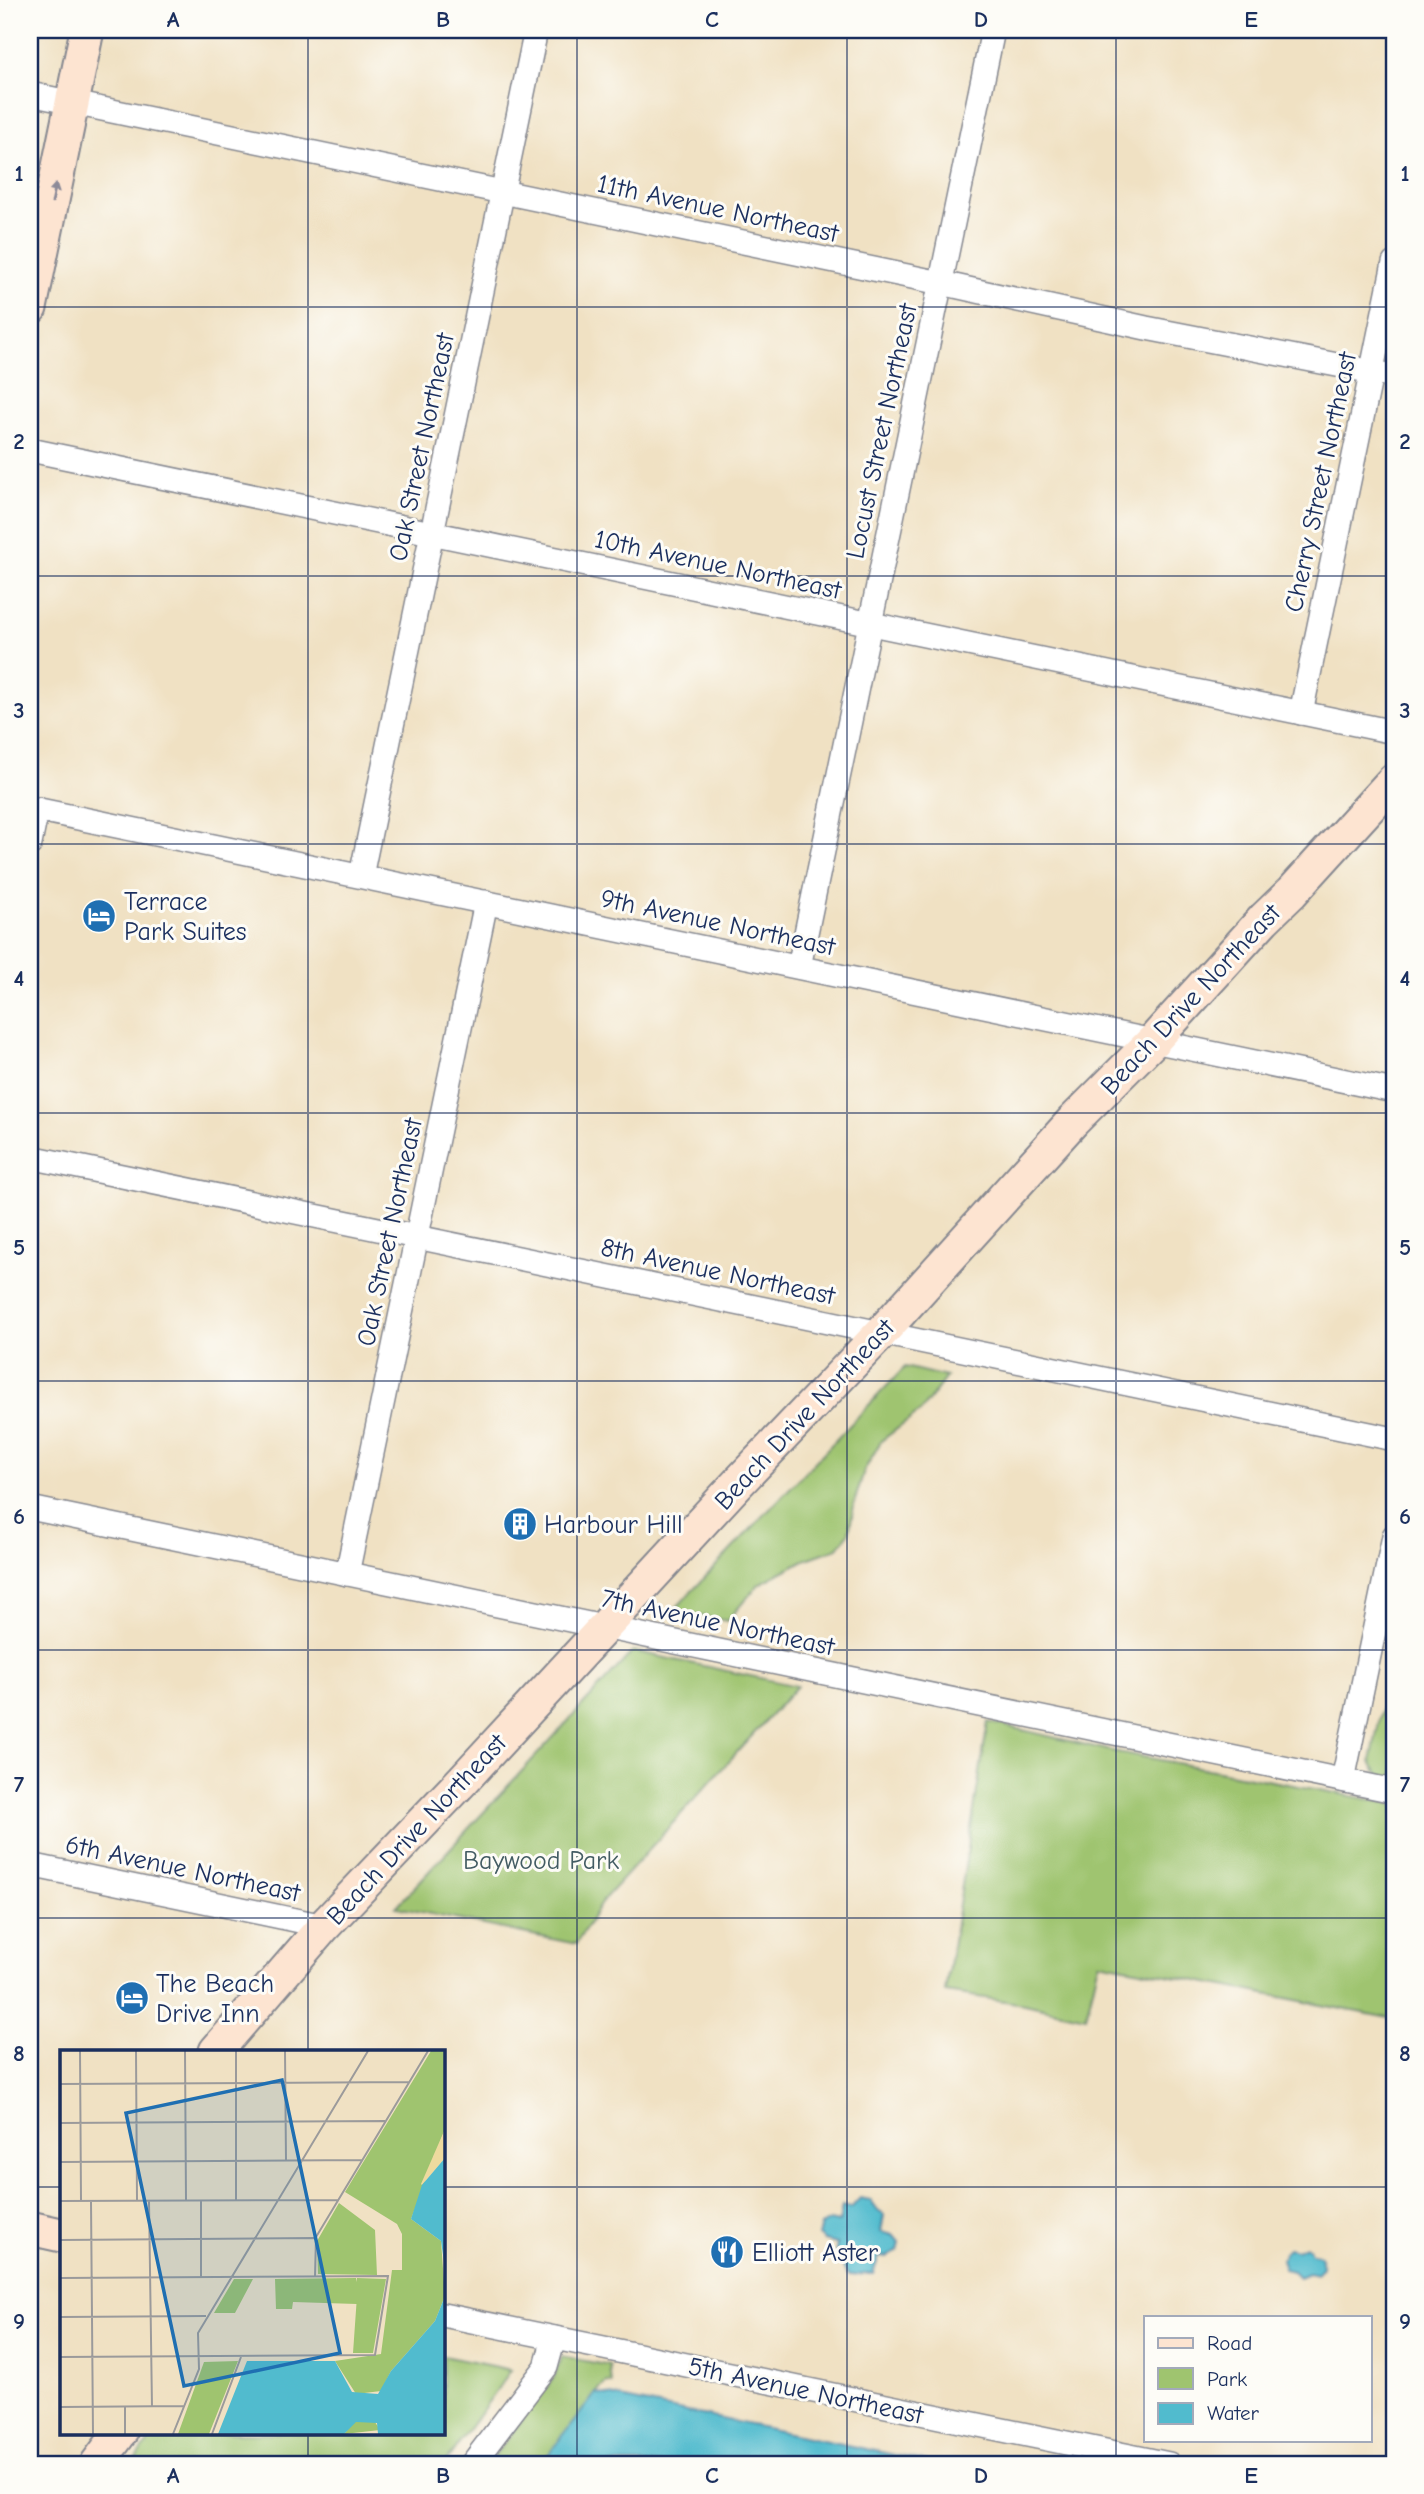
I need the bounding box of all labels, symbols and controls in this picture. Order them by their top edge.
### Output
text: A [167,6,180,33]
text: B [436,6,450,33]
text: C [705,6,719,33]
text: D [974,6,988,33]
text: E [1244,6,1258,33]
text: 1 [14,160,24,187]
text: 1 [1400,160,1410,187]
street label: 11th Avenue Northeast [594,169,843,250]
one-way arrow [48,182,59,204]
street label: Locust Street Northeast [840,299,924,562]
street label: Oak Street Northeast [383,329,461,564]
street label: Cherry Street Northeast [1279,348,1364,615]
text: 2 [13,428,25,455]
text: 2 [1399,428,1411,455]
street label: 10th Avenue Northeast [592,524,845,606]
text: 3 [13,697,25,724]
text: 3 [1399,697,1411,724]
street label: 9th Avenue Northeast [598,883,839,963]
place label: Terrace Park Suites [124,887,247,947]
hotel icon: Terrace Park Suites [80,897,118,935]
street label: Beach Drive Northeast [1095,897,1288,1101]
text: 4 [14,965,25,992]
text: 4 [1400,965,1411,992]
street label: Oak Street Northeast [351,1114,429,1349]
street label: 8th Avenue Northeast [598,1233,839,1312]
text: 5 [13,1234,25,1261]
text: 5 [1399,1234,1411,1261]
street label: Beach Drive Northeast [709,1312,902,1516]
text: 6 [13,1503,25,1530]
text: 6 [1399,1503,1411,1530]
building icon: Harbour Hill [501,1505,539,1543]
place label: Harbour Hill [544,1510,683,1540]
street label: 7th Avenue Northeast [599,1584,839,1663]
street label: Beach Drive Northeast [321,1727,514,1931]
text: 7 [14,1771,25,1798]
text: 7 [1400,1771,1411,1798]
street label: 6th Avenue Northeast [63,1829,304,1909]
park label: Baywood Park [463,1846,619,1876]
place label: The Beach Drive Inn [156,1969,274,2029]
hotel icon: The Beach Drive Inn [113,1979,151,2017]
text: 8 [13,2040,25,2067]
text: 8 [1399,2040,1411,2067]
inset map [60,2050,444,2434]
restaurant icon: Elliott Aster [708,2233,746,2271]
place label: Elliott Aster [752,2238,879,2268]
text: 9 [13,2308,25,2335]
text: 9 [1399,2308,1411,2335]
legend [1144,2316,1372,2442]
text: Road [1207,2331,1252,2355]
street label: 5th Avenue Northeast [686,2351,927,2431]
text: Park [1207,2367,1247,2391]
text: Water [1207,2401,1260,2425]
text: A [167,2462,180,2489]
text: B [436,2462,450,2489]
text: C [705,2462,719,2489]
text: D [974,2462,988,2489]
text: E [1244,2462,1258,2489]

